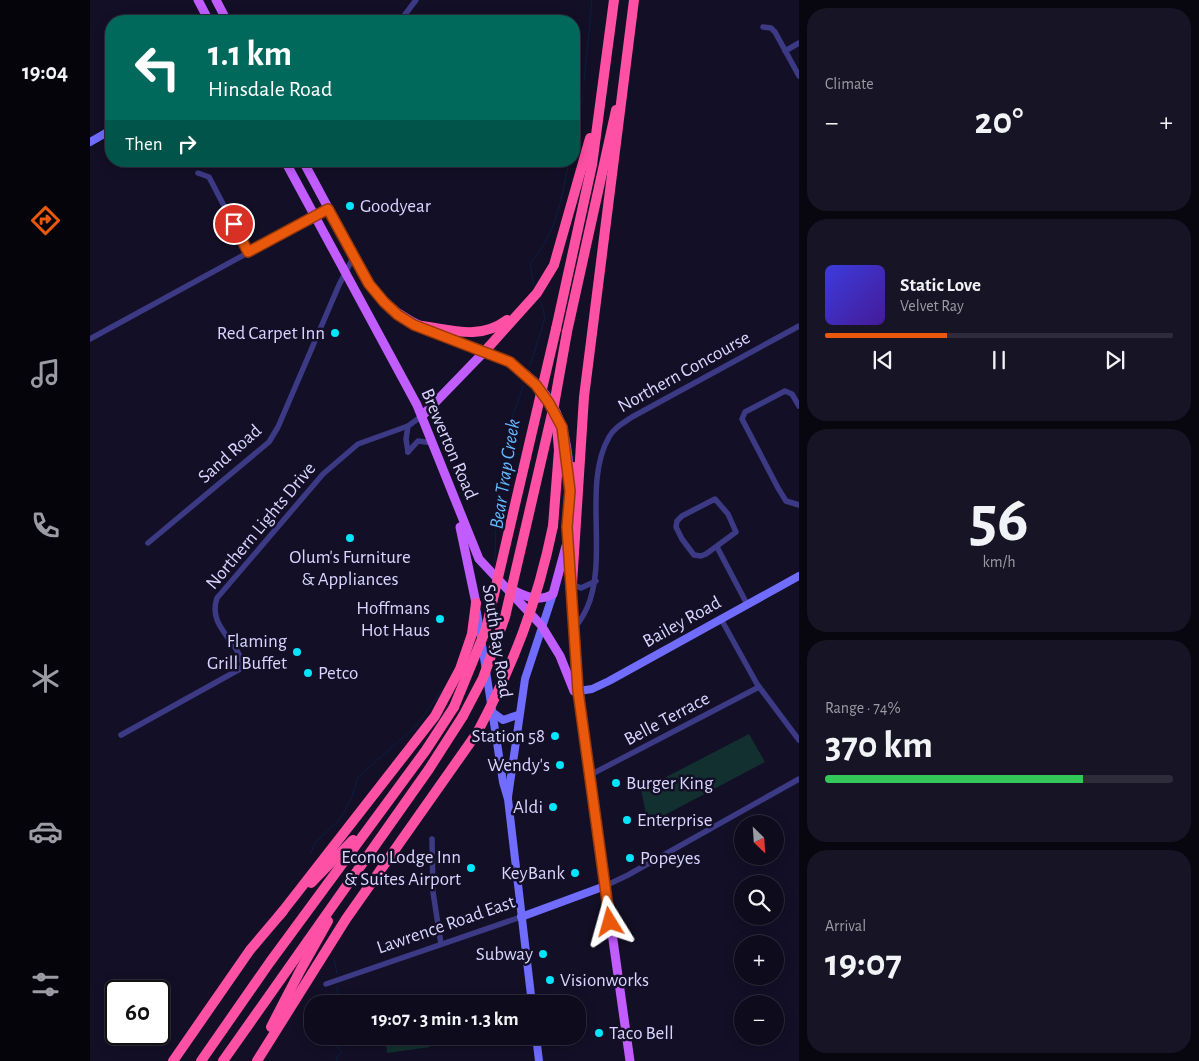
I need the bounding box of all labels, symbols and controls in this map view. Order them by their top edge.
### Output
icon: left [125,35,190,100]
text: 1.1 km [208,37,292,72]
text: 19:04 [22,61,68,83]
text: Climate [825,76,874,92]
text: Hinsdale Road [208,78,332,100]
text: 20° [975,103,1023,141]
text: − [825,109,838,137]
text: + [1160,109,1173,137]
icon: right [173,130,201,158]
text: Then [125,135,163,154]
place label: Goodyear [360,197,431,216]
marker: Goodyear [344,200,356,212]
icon: directions [28,203,63,238]
pin [213,203,255,245]
icon: arrive [220,210,248,238]
text: Static Love [900,276,981,295]
text: Velvet Ray [900,298,964,314]
place label: Red Carpet Inn [217,324,325,343]
marker: Red Carpet Inn [329,327,341,339]
street label: Northern Concourse [615,328,753,416]
icon: previous [869,346,897,374]
icon: pause [985,346,1013,374]
icon: next [1101,346,1129,374]
icon: music [28,356,63,391]
street label: Brewerton Road [417,386,481,502]
water label: Bear Trap Creek [486,418,524,530]
street label: Sand Road [195,421,265,487]
street label: Northern Lights Drive [203,459,319,593]
text: 56 [969,488,1029,553]
icon: phone [28,508,63,543]
marker: Olum's Furniture & Appliances [344,532,356,544]
place label: Olum's Furniture & Appliances [289,548,411,589]
text: km/h [982,554,1016,570]
street label: South Bay Road [479,583,515,699]
street label: Bailey Road [640,593,724,651]
place label: Hoffmans Hot Haus [356,599,430,640]
marker: Hoffmans Hot Haus [434,613,446,625]
place label: Flaming Grill Buffet [207,632,288,673]
marker: Flaming Grill Buffet [291,646,303,658]
icon: climate [28,661,63,696]
place label: Petco [318,664,358,683]
marker: Petco [302,667,314,679]
street label: Belle Terrace [621,689,713,749]
text: Range · 74% [825,700,901,716]
place label: Station 58 [472,727,545,746]
text: 370 km [825,727,933,765]
marker: Station 58 [549,730,561,742]
place label: Wendy's [487,756,550,775]
marker: Wendy's [554,759,566,771]
place label: Burger King [626,774,714,793]
marker: Burger King [610,777,622,789]
place label: Aldi [513,798,543,817]
marker: Aldi [547,801,559,813]
place label: Enterprise [637,811,712,830]
icon: car [28,814,63,849]
marker: Enterprise [621,814,633,826]
north arrow [734,815,784,865]
map controls [734,815,784,1045]
place label: Econo Lodge Inn & Suites Airport [341,848,461,889]
place label: Popeyes [640,849,700,868]
marker: Popeyes [624,852,636,864]
marker: Econo Lodge Inn & Suites Airport [465,862,477,874]
place label: KeyBank [501,864,565,883]
marker: KeyBank [569,867,581,879]
button: search [734,875,784,925]
street label: Lawrence Road East [374,892,518,958]
position arrow [583,895,635,947]
text: Arrival [825,918,866,934]
button: + [734,935,784,985]
place label: Subway [476,945,533,964]
text: 19:07 [825,945,902,983]
marker: Subway [537,948,549,960]
icon: filters [28,967,63,1002]
place label: Visionworks [560,971,649,990]
marker: Visionworks [544,974,556,986]
speed limit sign: 60 [105,980,170,1045]
button: − [734,995,784,1045]
text: 19:07 · 3 min · 1.3 km [371,1010,519,1029]
place label: Taco Bell [609,1024,674,1043]
marker: Taco Bell [593,1027,605,1039]

